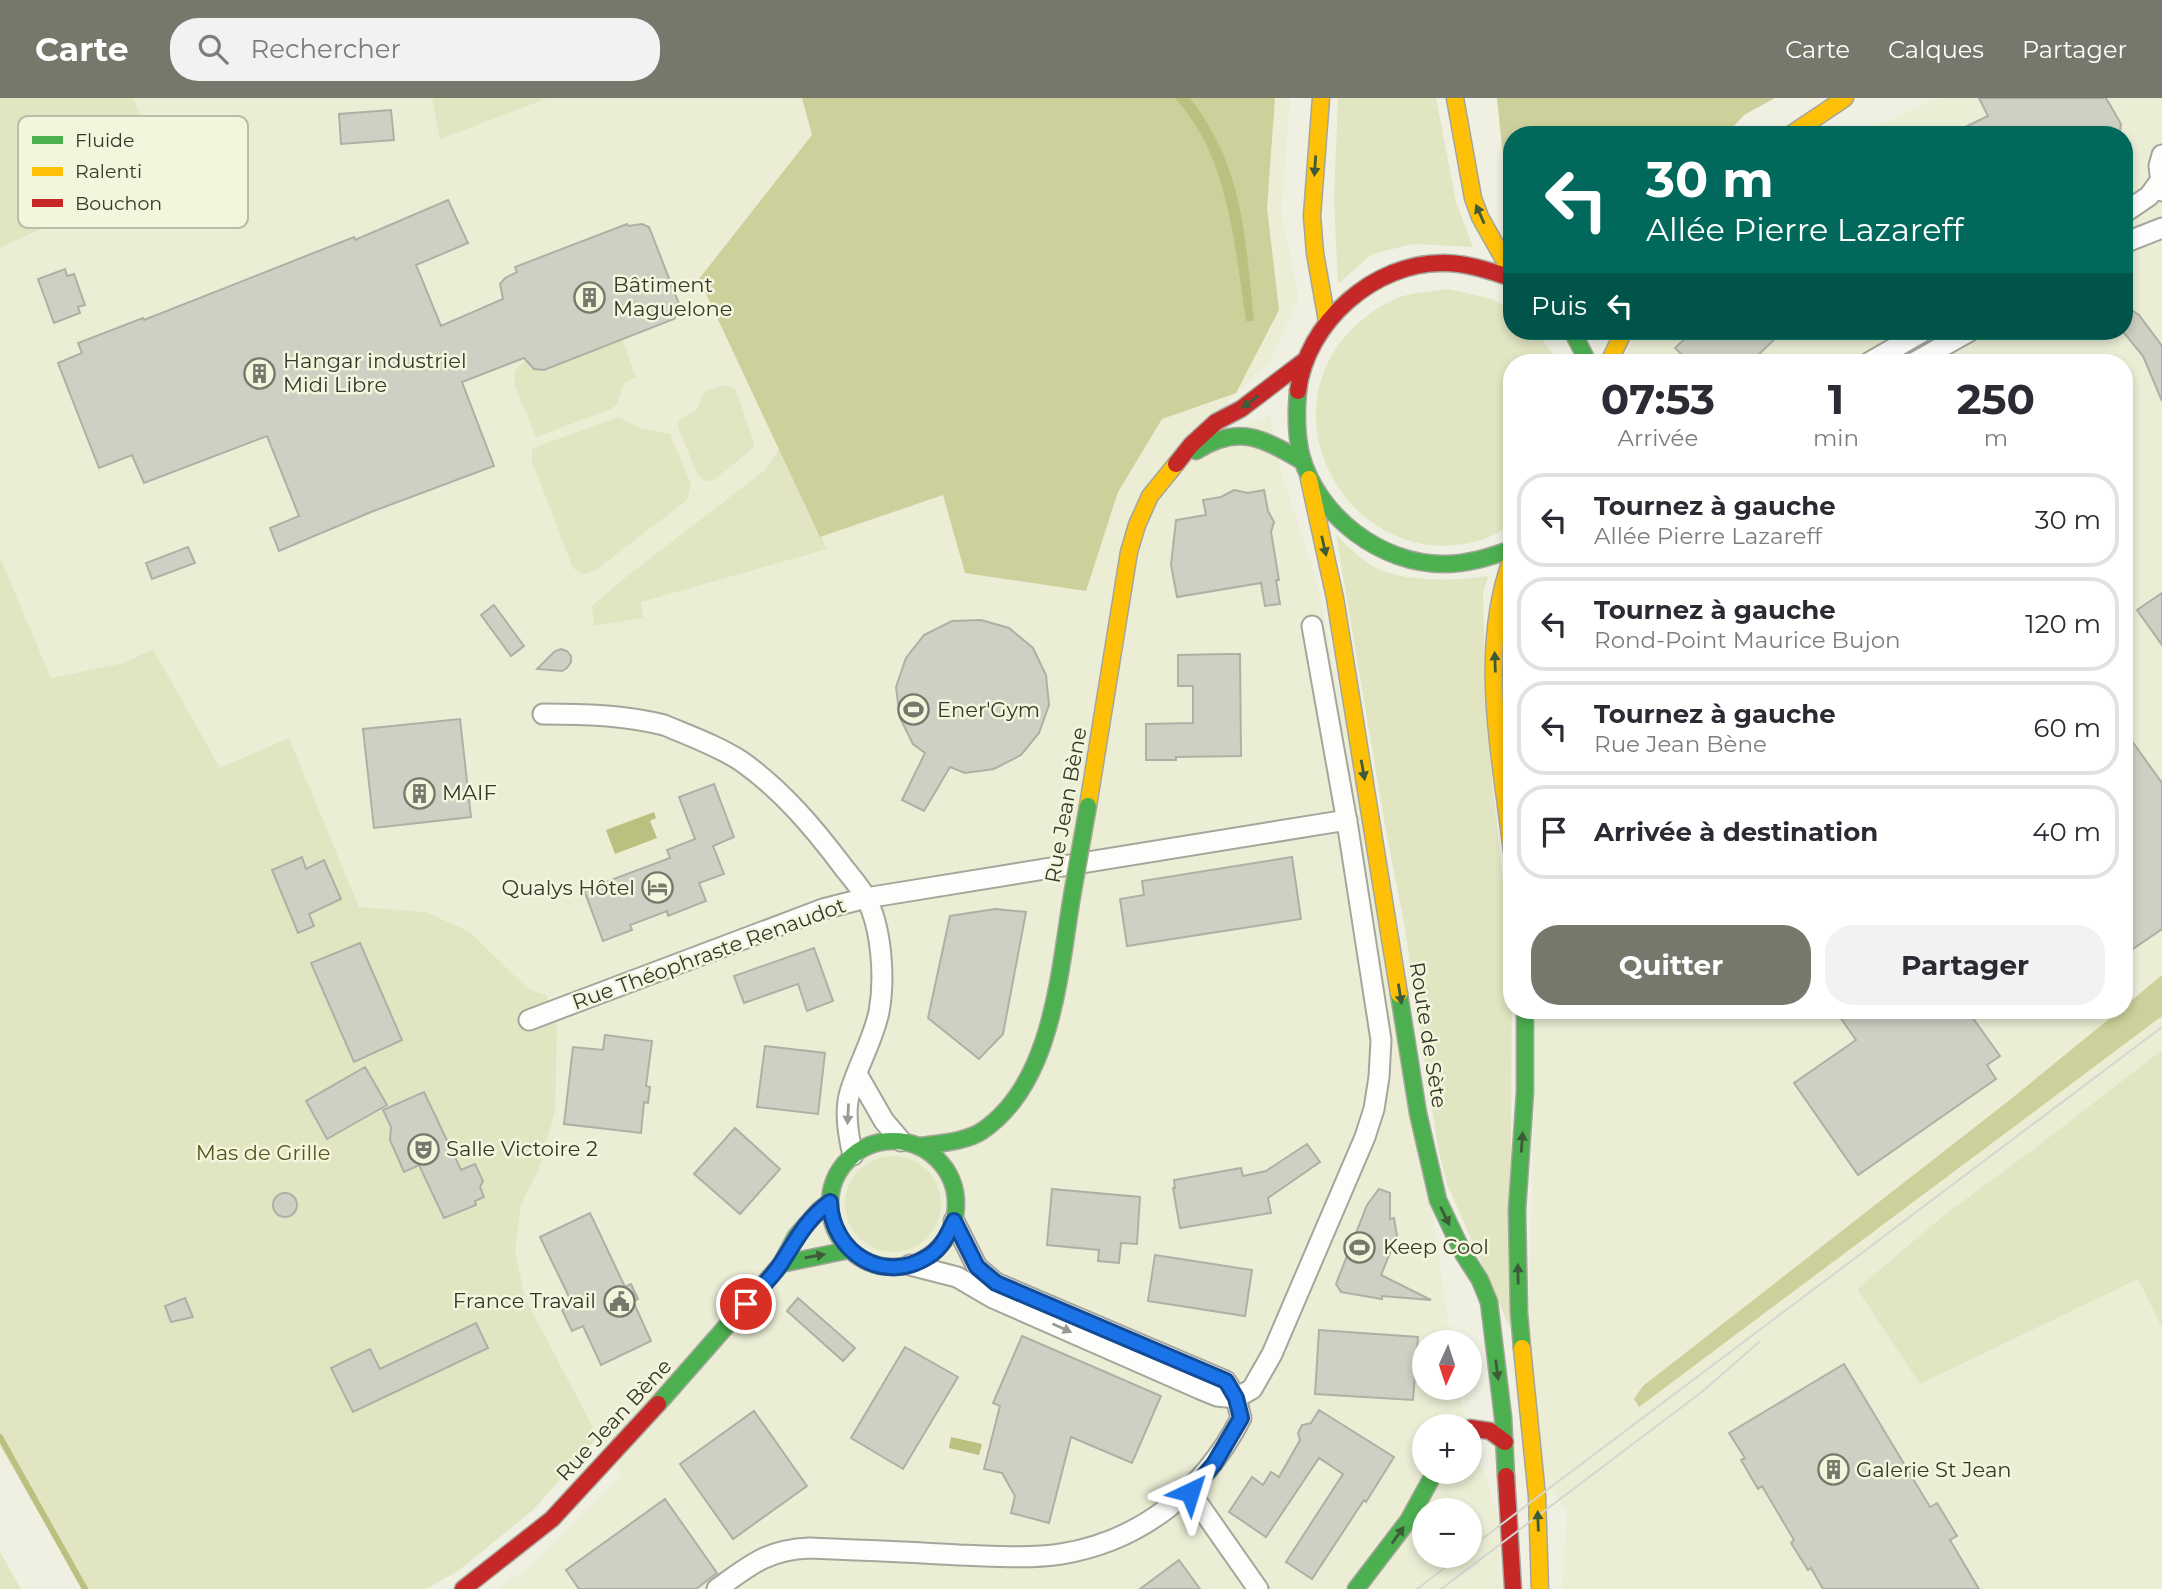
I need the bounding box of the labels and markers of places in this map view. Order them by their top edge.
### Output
place label: Bâtiment Maguelone [613,272,732,321]
building icon: Bâtiment Maguelone [573,280,607,314]
place label: Hangar industriel Midi Libre [283,348,467,397]
building icon: Hangar industriel Midi Libre [243,356,277,390]
sports icon: Ener'Gym [897,693,931,727]
place label: Ener'Gym [937,697,1040,722]
building icon: MAIF [402,776,436,810]
place label: MAIF [442,780,497,805]
hotel icon: Qualys Hôtel [641,871,675,905]
place label: Qualys Hôtel [502,875,635,900]
theatre icon: Salle Victoire 2 [406,1132,440,1166]
place label: Salle Victoire 2 [446,1136,598,1161]
sports icon: Keep Cool [1343,1230,1377,1264]
place label: Keep Cool [1383,1234,1489,1259]
pin [716,1274,776,1334]
public building icon: France Travail [602,1284,636,1318]
place label: France Travail [453,1288,596,1313]
building icon: Galerie St Jean [1816,1453,1850,1487]
place label: Galerie St Jean [1856,1457,2011,1482]

